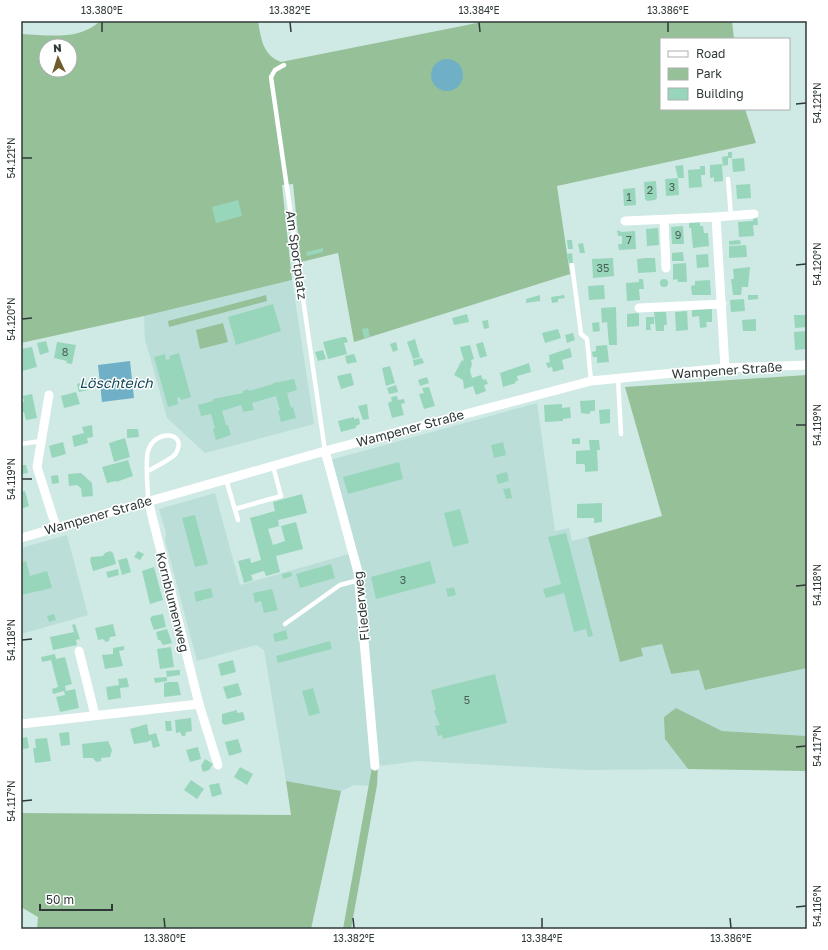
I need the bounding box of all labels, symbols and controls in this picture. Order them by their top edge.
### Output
text: 13.380°E [81,4,123,16]
text: 13.382°E [269,4,311,16]
text: 13.384°E [458,4,500,16]
text: 13.386°E [647,4,689,16]
north arrow [38,38,78,78]
legend [660,38,790,110]
text: N [53,41,62,54]
text: Road [696,46,725,61]
text: Park [696,66,722,81]
text: 54.121°N [811,82,823,124]
text: Building [696,86,744,101]
text: 54.121°N [5,137,17,179]
house number: 3 [669,180,675,193]
house number: 2 [647,183,653,196]
house number: 1 [626,190,632,203]
street label: Am Sportplatz [283,210,311,301]
house number: 9 [675,228,681,241]
house number: 7 [626,233,632,246]
text: 54.120°N [811,242,823,286]
house number: 35 [597,261,609,274]
text: 54.120°N [5,297,17,341]
house number: 8 [62,345,69,358]
street label: Wampener Straße [671,358,783,382]
water label: Löschteich [79,374,154,391]
text: 54.119°N [811,404,823,446]
street label: Wampener Straße [354,406,466,450]
text: 54.119°N [5,458,17,500]
street label: Wampener Straße [43,492,153,538]
street label: Kornblumenweg [153,550,193,654]
text: 54.118°N [811,564,823,606]
street label: Fliederweg [349,570,373,642]
house number: 3 [400,573,406,586]
text: 54.118°N [5,619,17,661]
house number: 5 [464,693,470,706]
text: 54.117°N [811,725,823,767]
text: 54.117°N [5,780,17,822]
text: 54.116°N [811,885,823,927]
scale bar [40,886,112,912]
text: 50 m [46,892,74,907]
text: 13.380°E [144,932,186,944]
text: 13.382°E [333,932,375,944]
text: 13.384°E [521,932,563,944]
text: 13.386°E [710,932,752,944]

